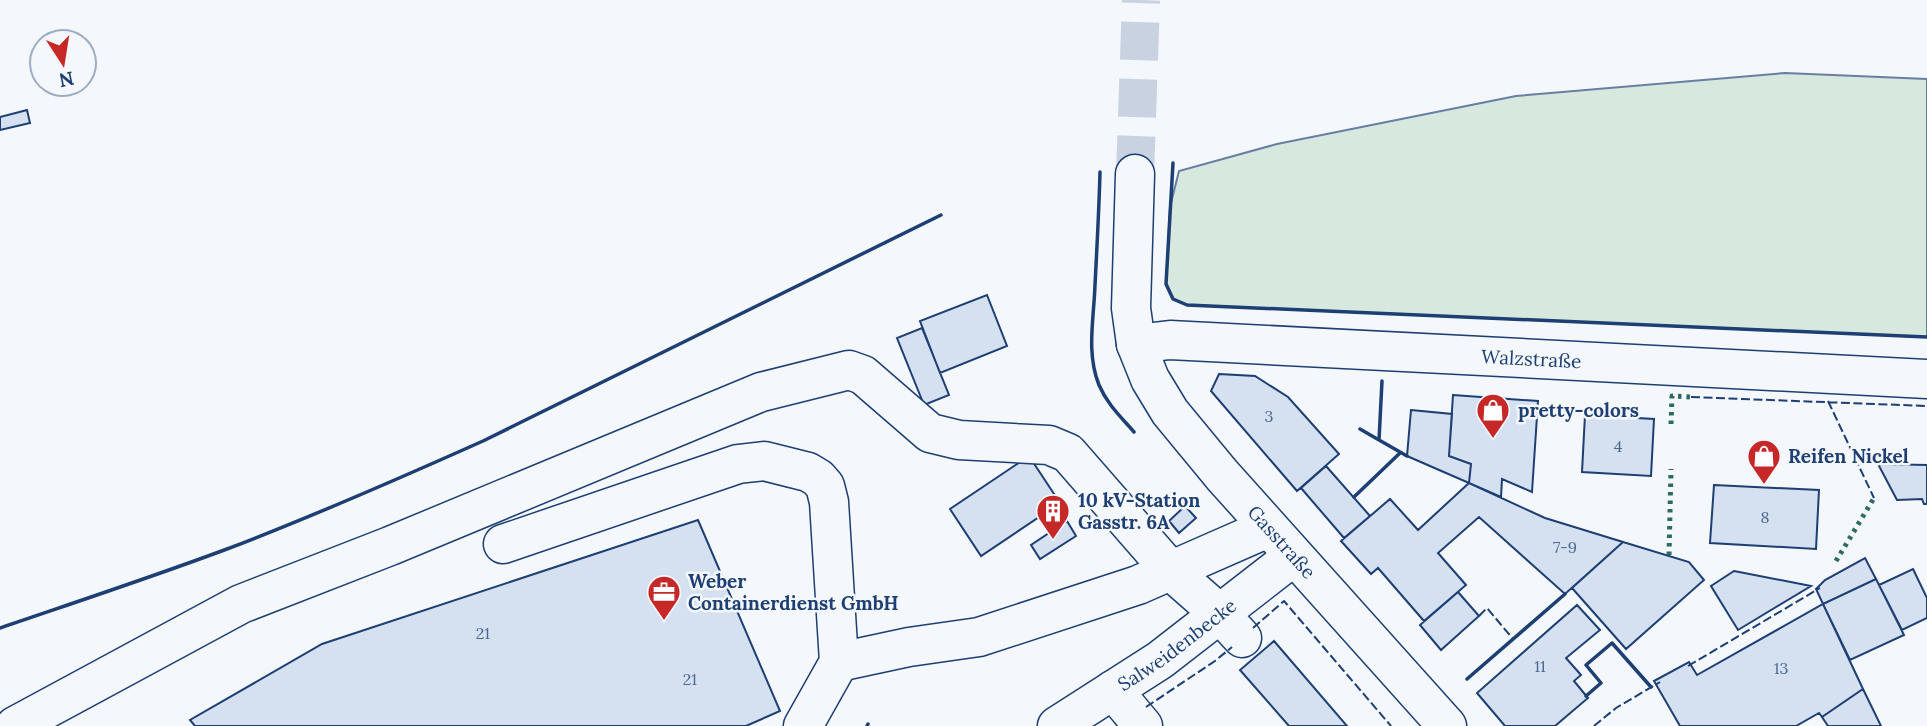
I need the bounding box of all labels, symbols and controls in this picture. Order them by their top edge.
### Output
north arrow [28,28,98,98]
text: N [57,66,76,93]
street label: Walzstraße [1481,344,1582,373]
shop icon: pretty-colors [1474,391,1512,440]
place label: pretty-colors [1518,398,1639,422]
house number: 3 [1265,406,1274,426]
house number: 4 [1614,436,1623,456]
shop icon: Reifen Nickel [1745,437,1783,486]
place label: Reifen Nickel [1788,444,1909,468]
place label: 10 kV-Station Gasstr. 6A [1078,488,1200,534]
building icon: 10 kV-Station Gasstr. 6A [1034,492,1072,541]
street label: Gasstraße [1243,500,1321,583]
house number: 8 [1761,507,1770,527]
house number: 7-9 [1553,537,1577,557]
place label: Weber Containerdienst GmbH [688,569,899,615]
office icon: Weber Containerdienst GmbH [645,573,683,622]
street label: Salweidenbecke [1113,593,1241,696]
house number: 21 [476,623,490,643]
house number: 11 [1534,656,1546,676]
house number: 13 [1774,658,1788,678]
house number: 21 [683,669,697,689]

